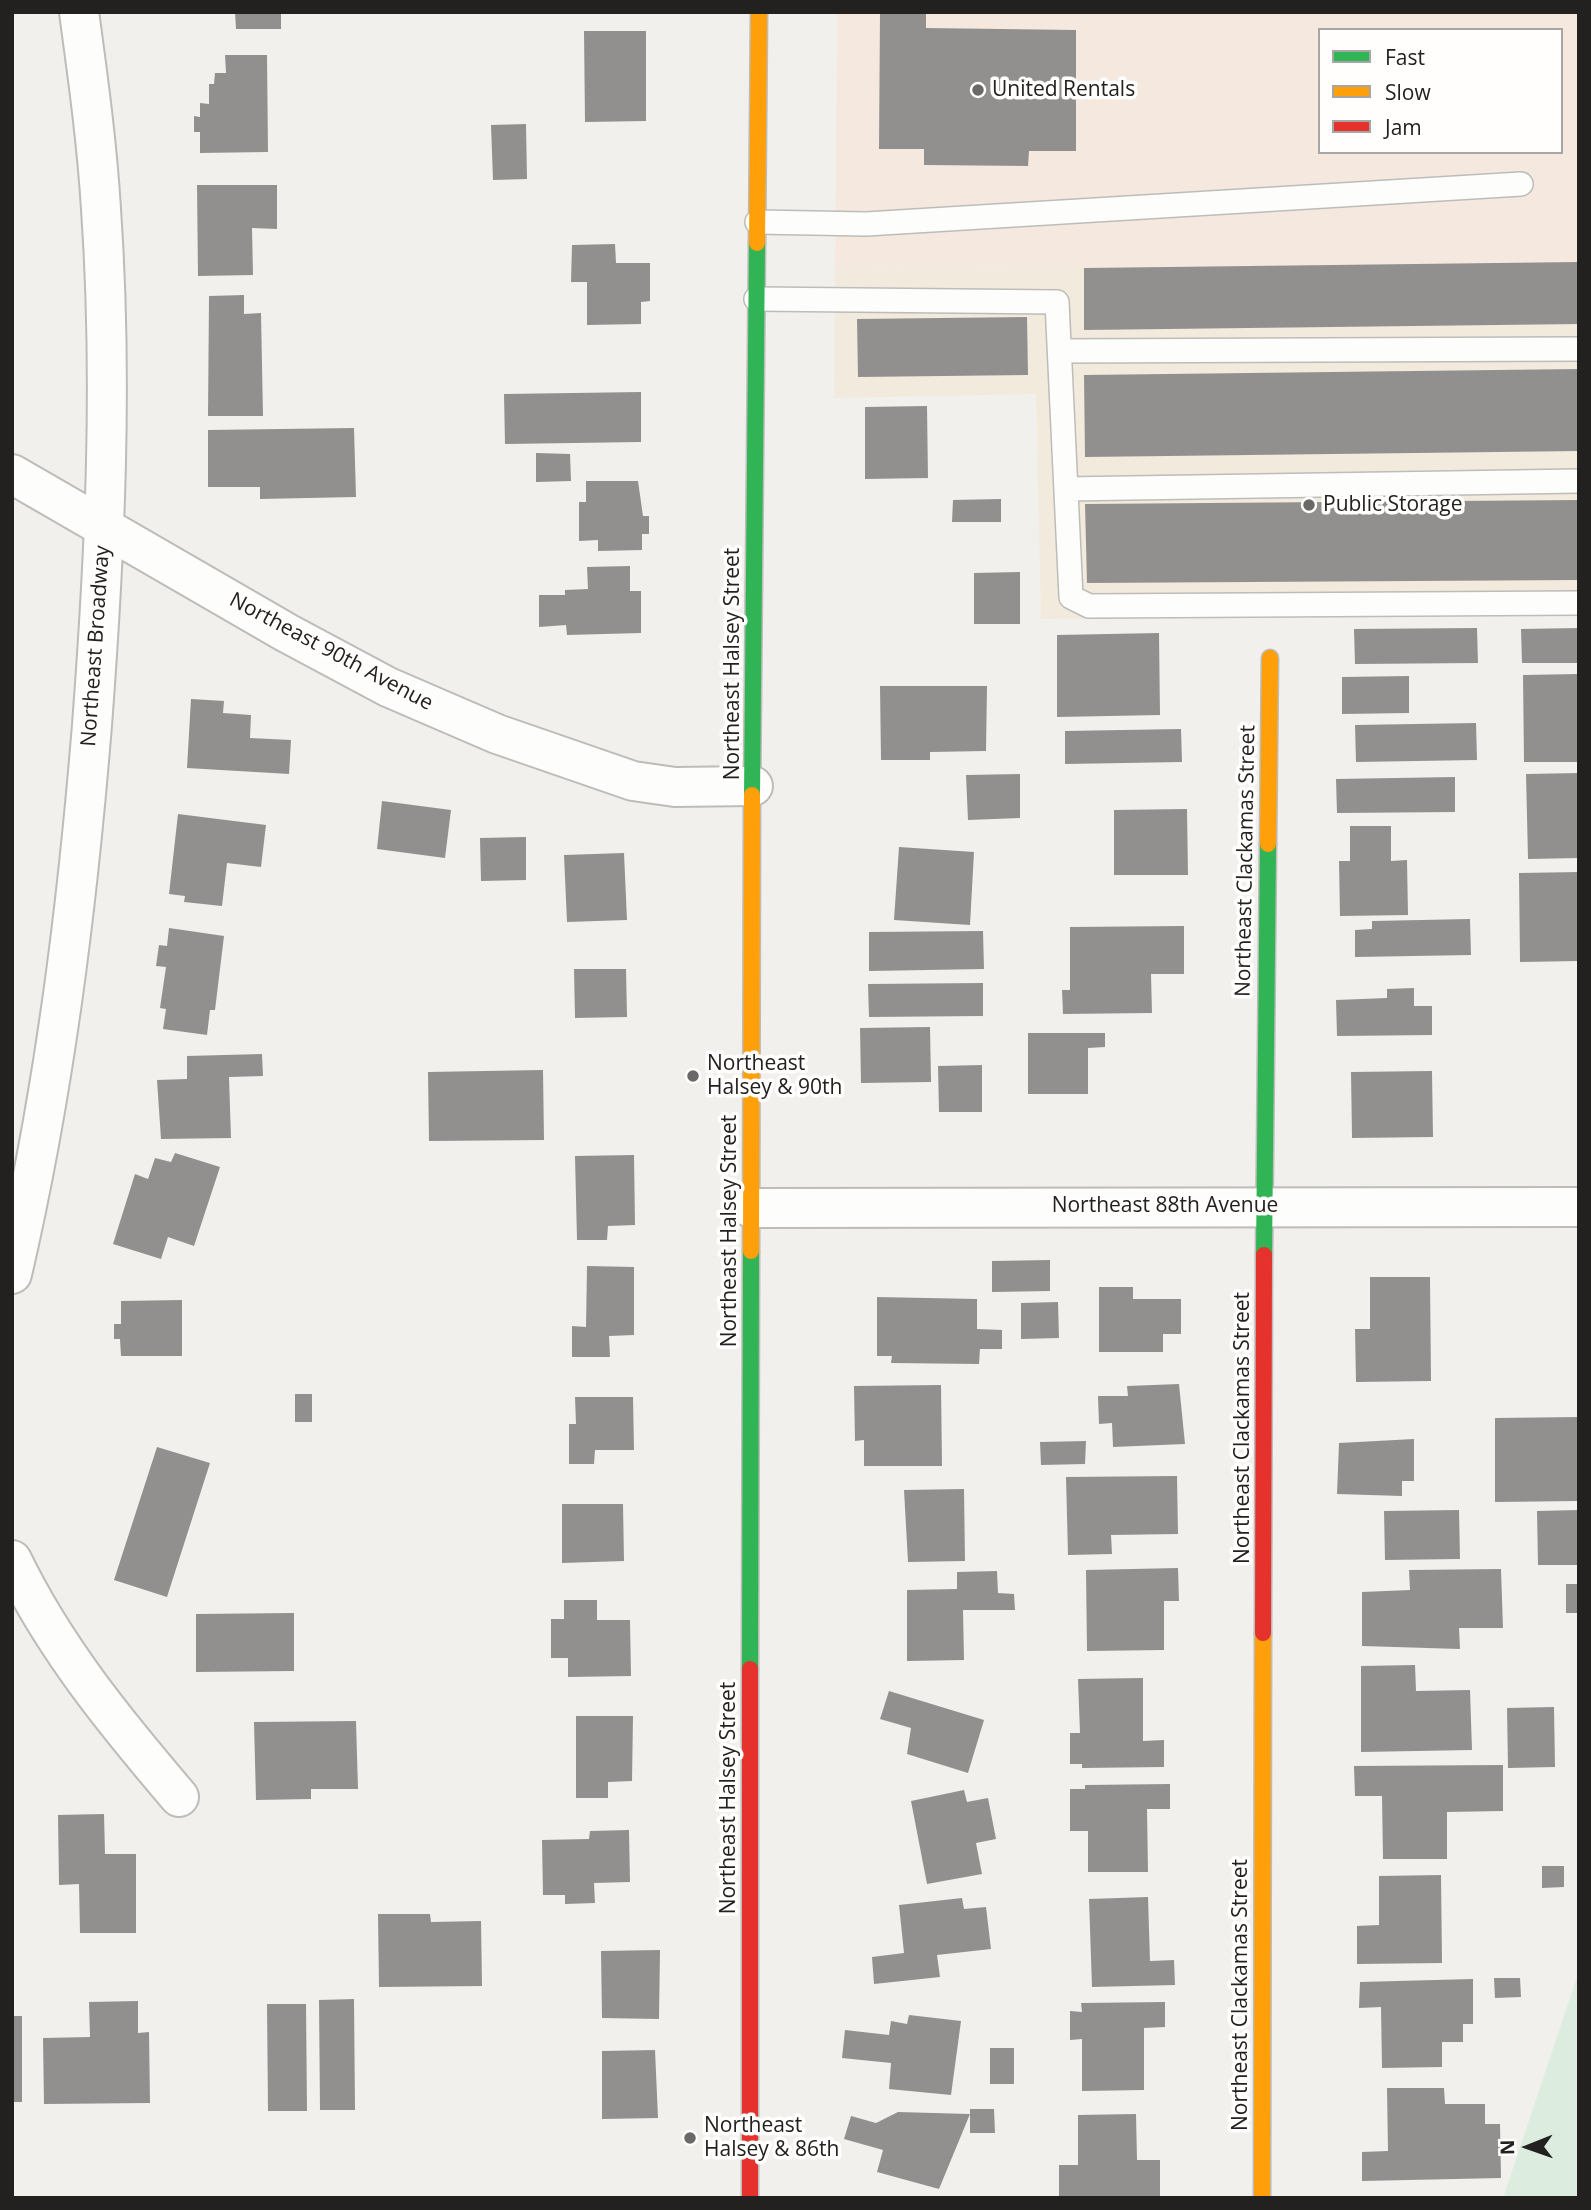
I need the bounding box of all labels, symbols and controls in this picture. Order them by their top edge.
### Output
legend [1318,28,1563,154]
text: Fast [1385,43,1425,71]
place label: United Rentals [992,77,1135,103]
text: Slow [1385,78,1431,106]
marker: United Rentals [970,82,986,98]
text: Jam [1385,113,1422,141]
place label: Public Storage [1323,492,1463,518]
marker: Public Storage [1301,497,1317,513]
street label: Northeast Broadway [76,545,116,747]
street label: Northeast Halsey Street [720,548,746,780]
street label: Northeast 90th Avenue [225,588,437,716]
street label: Northeast Clackamas Street [1231,725,1261,997]
place label: Northeast Halsey & 90th [707,1051,842,1101]
marker: Northeast Halsey & 90th [685,1068,701,1084]
street label: Northeast Halsey Street [717,1115,743,1347]
street label: Northeast 88th Avenue [1052,1193,1278,1219]
street label: Northeast Clackamas Street [1230,1292,1256,1564]
street label: Northeast Halsey Street [716,1682,742,1914]
street label: Northeast Clackamas Street [1228,1859,1254,2131]
north arrow [1493,2112,1563,2182]
place label: Northeast Halsey & 86th [704,2113,839,2163]
marker: Northeast Halsey & 86th [682,2130,698,2146]
text: N [1494,2139,1520,2155]

